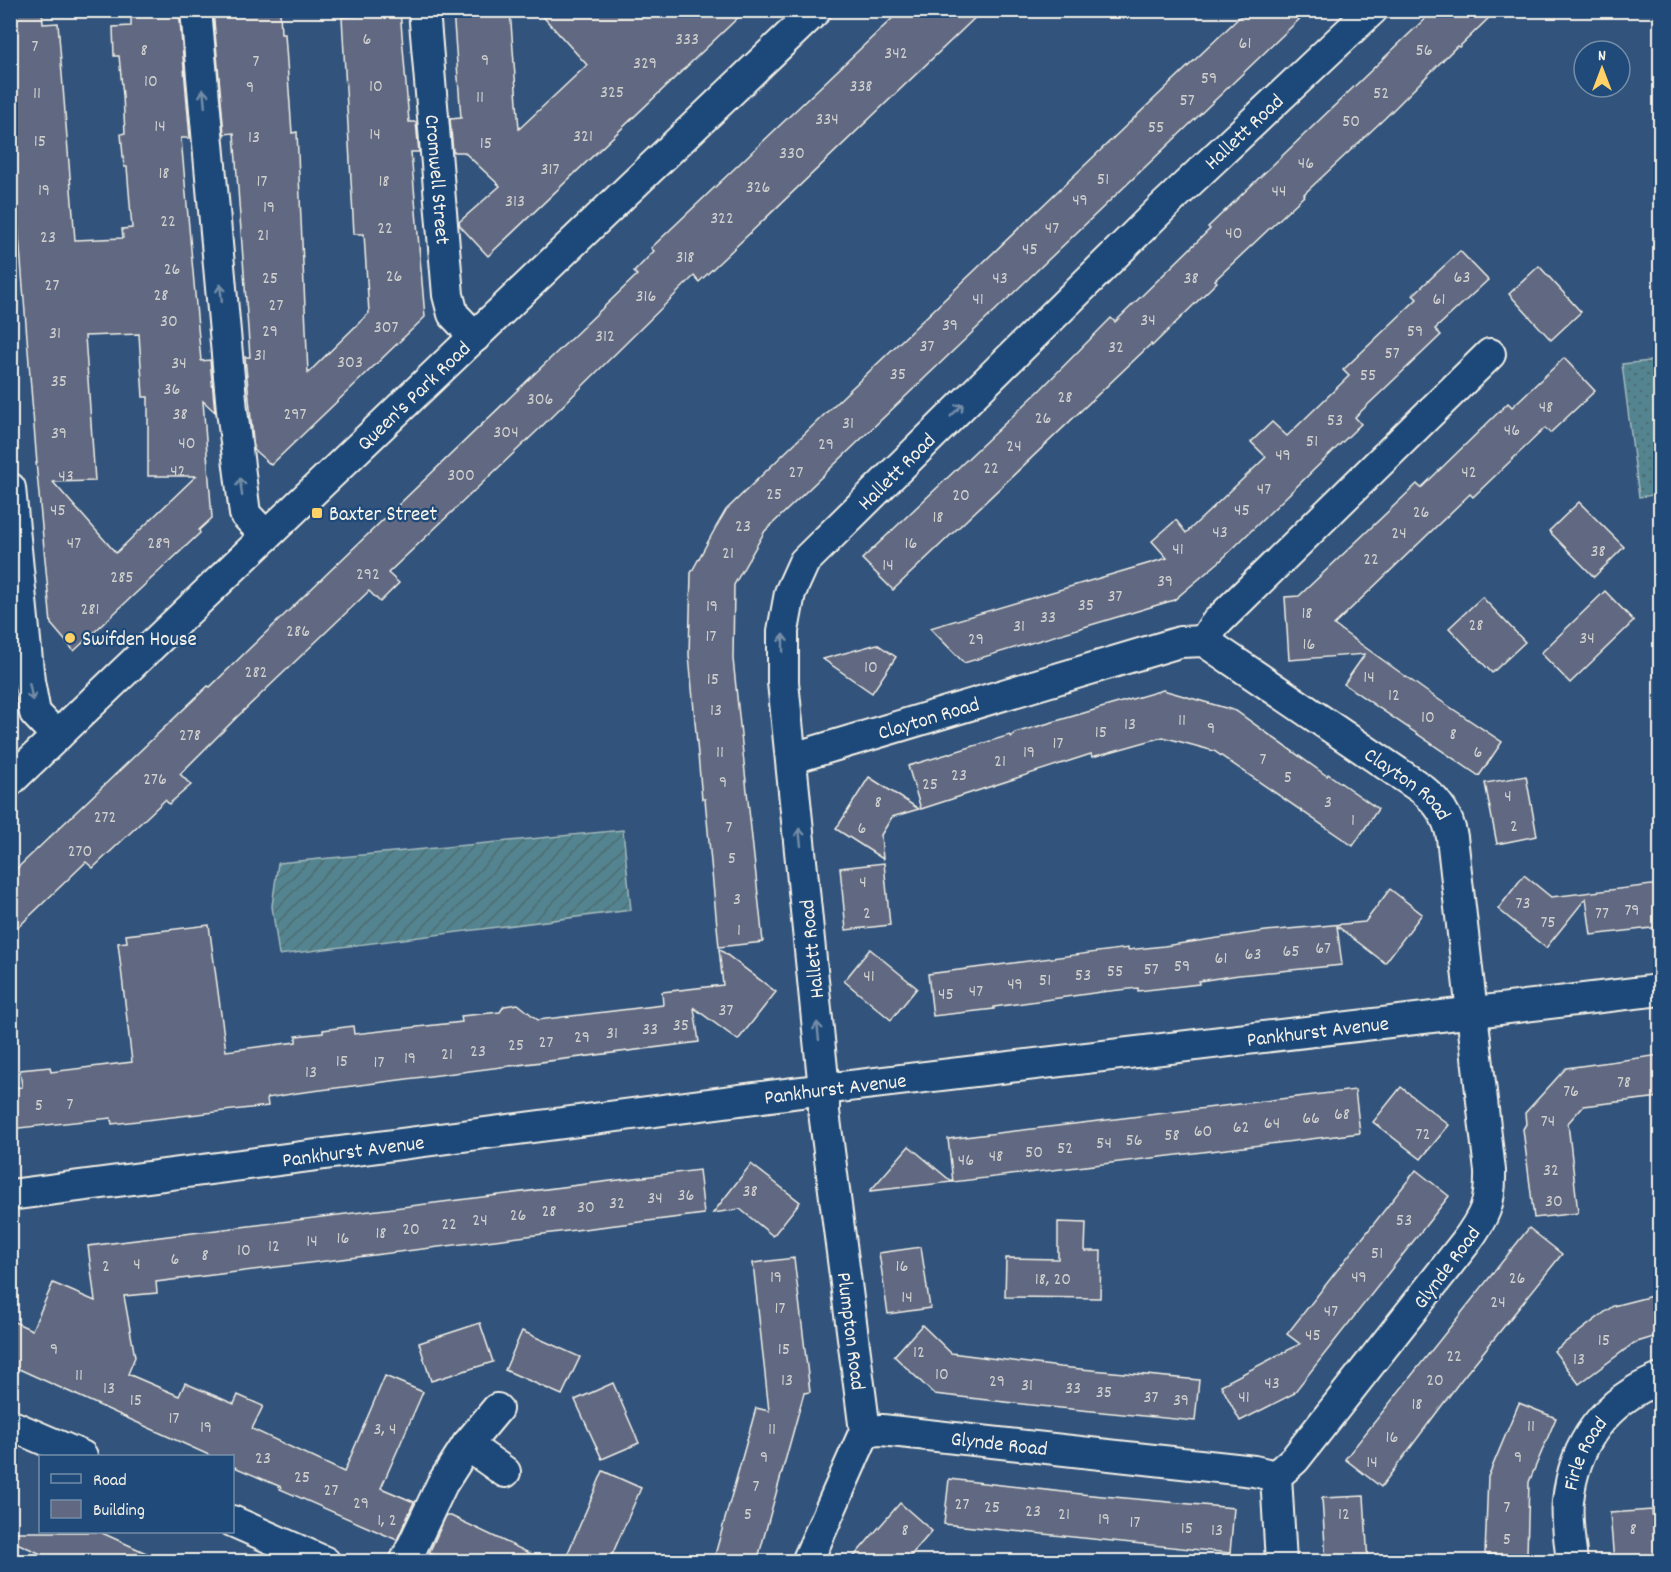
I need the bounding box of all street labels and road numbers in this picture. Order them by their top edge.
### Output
street label: Hallett Road [1199,88,1292,178]
street label: Cromwell Street [415,113,456,246]
street label: Queen's Park Road [352,336,479,459]
street label: Hallett Road [852,428,944,519]
street label: Clayton Road [875,691,984,750]
street label: Clayton Road [1357,742,1457,827]
street label: Hallett Road [794,898,834,1000]
street label: Pankhurst Avenue [1245,1010,1391,1057]
street label: Pankhurst Avenue [763,1067,908,1115]
street label: Pankhurst Avenue [281,1129,426,1177]
street label: Glynde Road [1407,1221,1490,1317]
street label: Plumpton Road [827,1271,871,1392]
street label: Firle Road [1558,1411,1616,1493]
street label: Glynde Road [949,1426,1049,1466]

